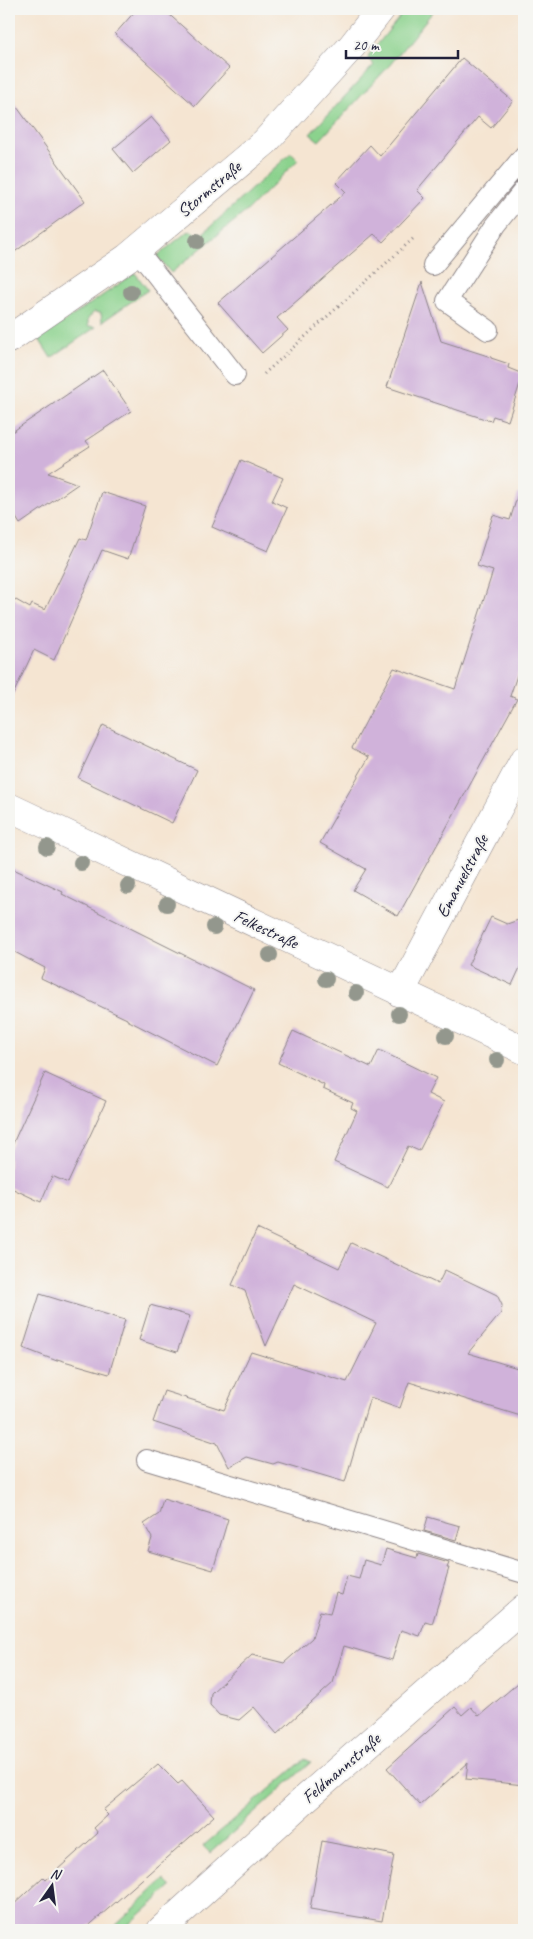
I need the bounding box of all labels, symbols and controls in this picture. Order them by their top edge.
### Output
scale bar [346,28,458,60]
text: 20 m [353,36,380,55]
street label: Stormstraße [173,155,246,222]
street label: Emanuelstraße [431,830,494,921]
street label: Felkestraße [230,905,303,954]
street label: Feldmannstraße [297,1727,386,1808]
north arrow [28,1862,78,1912]
text: N [49,1865,64,1884]

